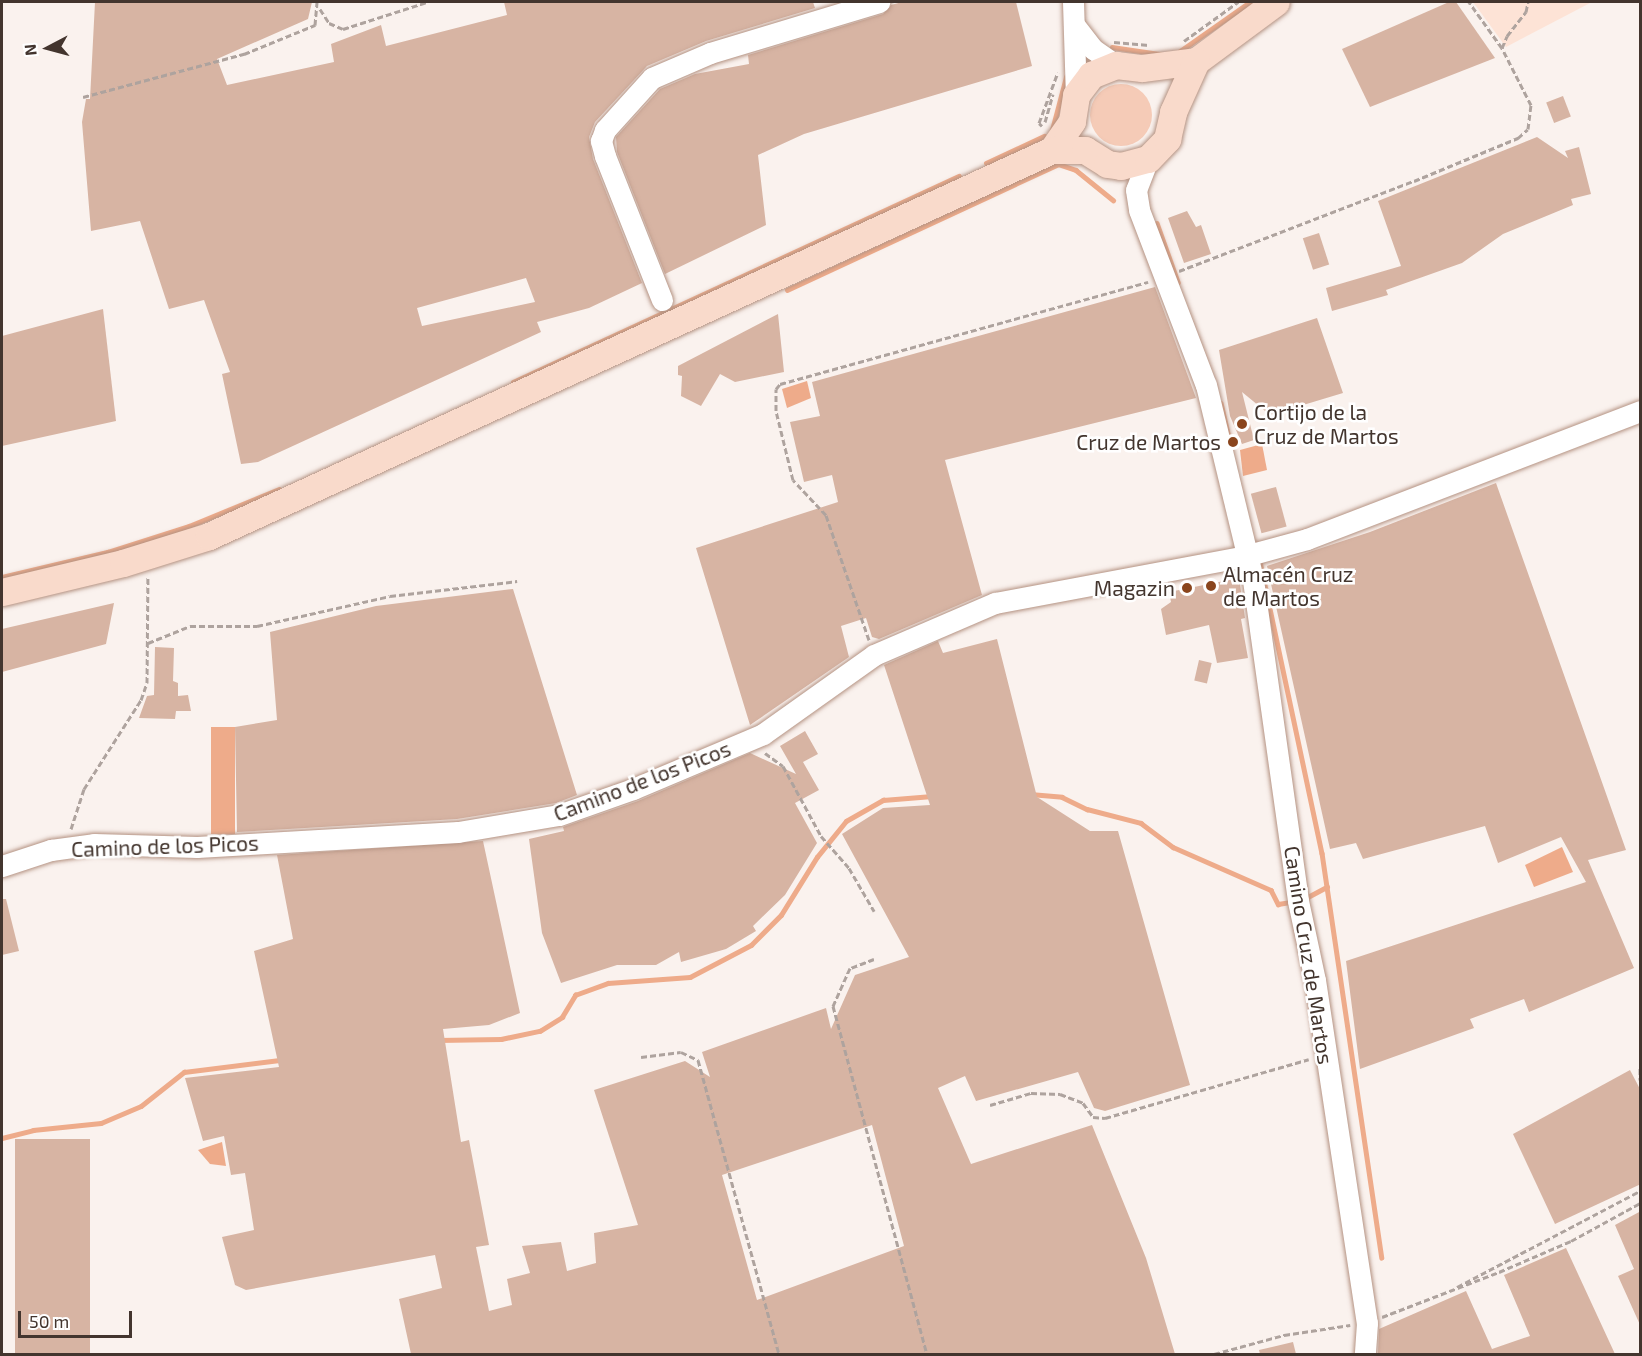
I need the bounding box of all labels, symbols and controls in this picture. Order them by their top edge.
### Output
north arrow [18,18,78,78]
text: N [20,43,40,57]
place label: Cortijo de la Cruz de Martos [1254,399,1399,449]
marker: Cortijo de la Cruz de Martos [1235,417,1249,431]
place label: Cruz de Martos [1076,429,1221,455]
marker: Cruz de Martos [1226,435,1240,449]
place label: Almacén Cruz de Martos [1223,561,1354,611]
place label: Magazin [1094,575,1175,601]
marker: Almacén Cruz de Martos [1204,579,1218,593]
marker: Magazin [1180,581,1194,595]
street label: Camino de los Picos [550,736,734,826]
street label: Camino de los Picos [71,830,259,862]
street label: Camino Cruz de Martos [1279,844,1339,1066]
scale bar [21,1299,135,1337]
text: 50 m [29,1310,69,1332]

